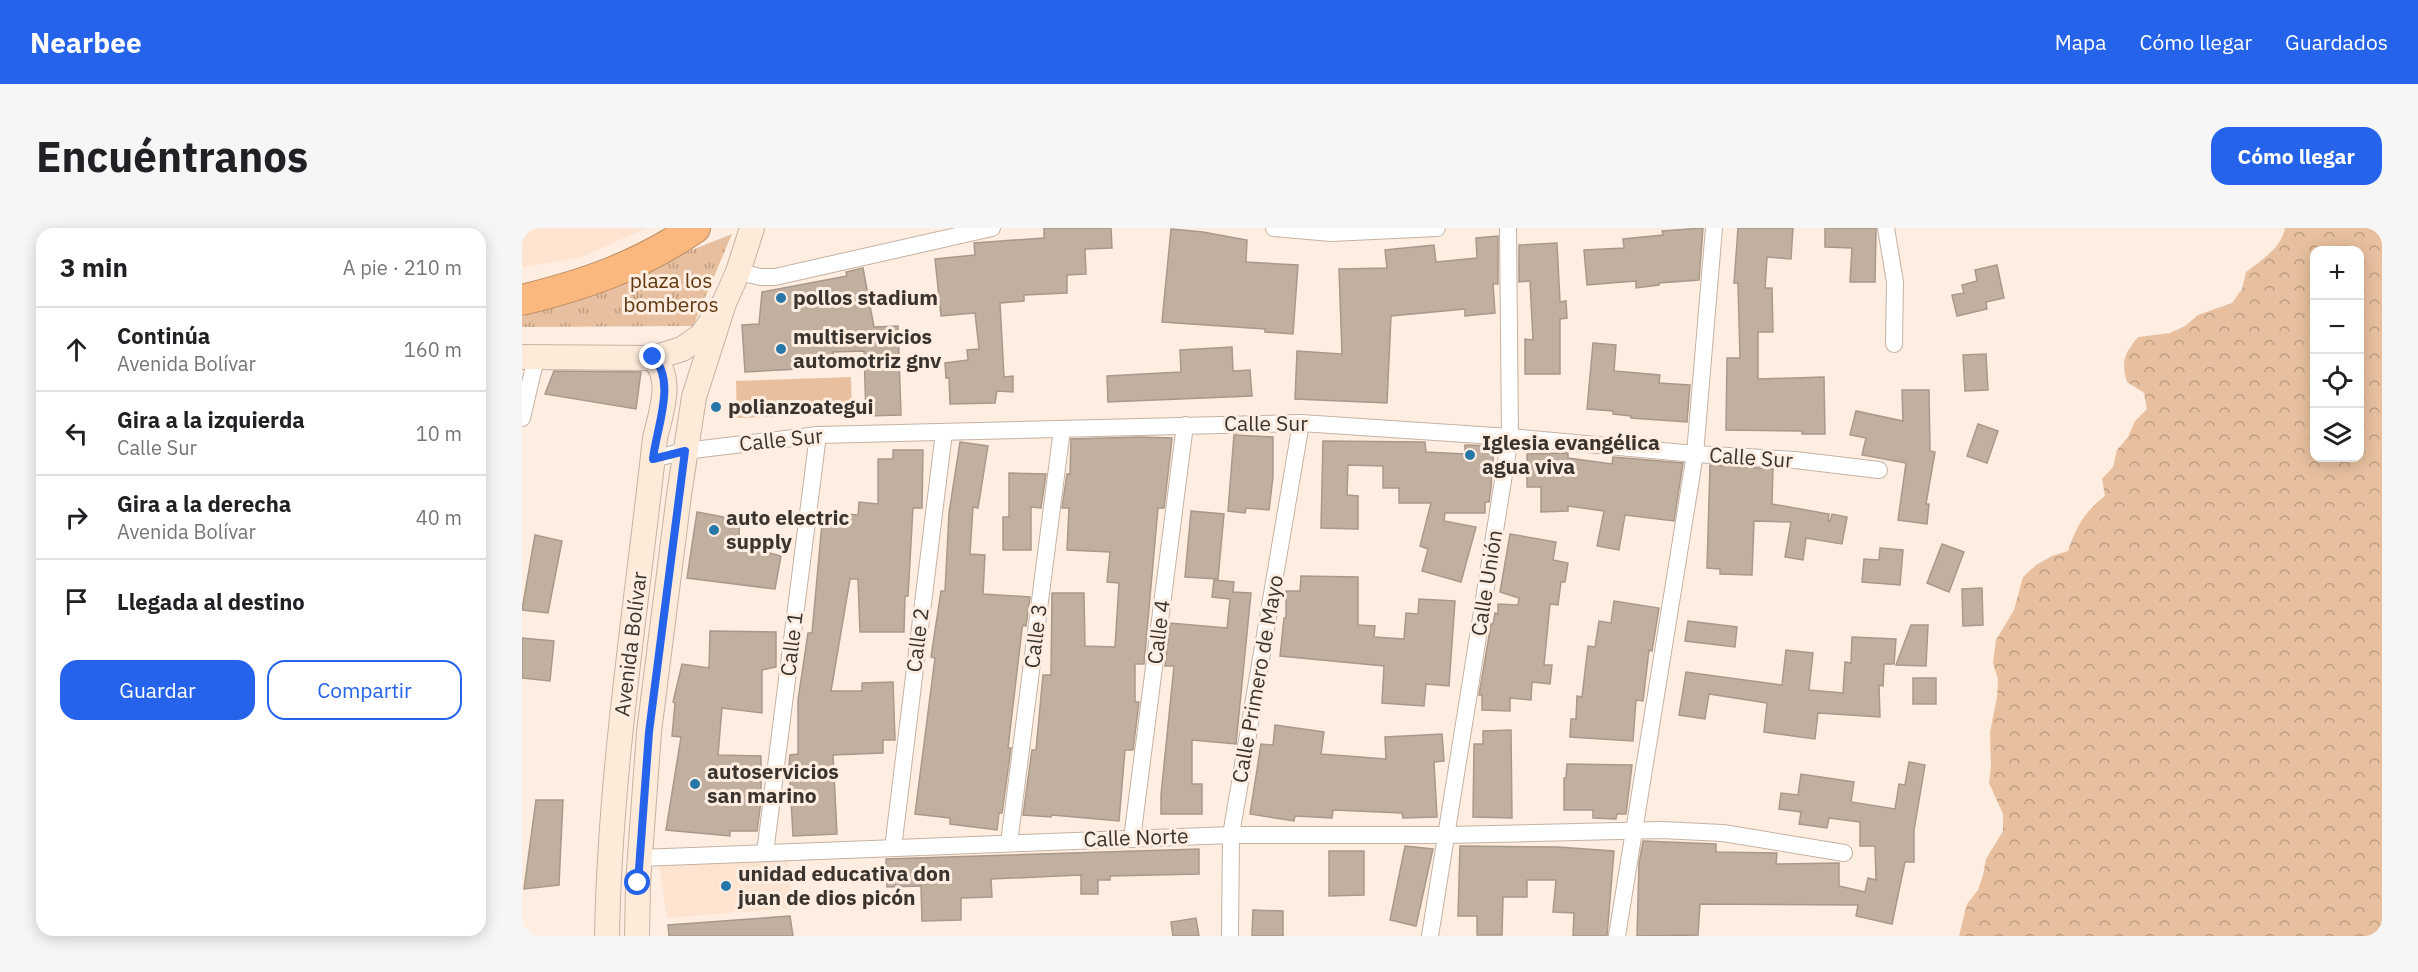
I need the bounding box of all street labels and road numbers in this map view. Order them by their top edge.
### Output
street label: Calle Sur [1224,409,1308,437]
street label: Calle Sur [738,421,824,457]
street label: Calle Sur [1708,440,1794,474]
street label: Calle Unión [1464,528,1508,638]
street label: Avenida Bolívar [607,570,653,718]
street label: Calle Primero de Mayo [1225,573,1289,785]
street label: Calle 4 [1140,598,1176,666]
street label: Calle 3 [1017,602,1053,670]
street label: Calle 2 [899,606,935,674]
street label: Calle 1 [773,610,809,678]
street label: Calle Norte [1083,821,1189,853]

